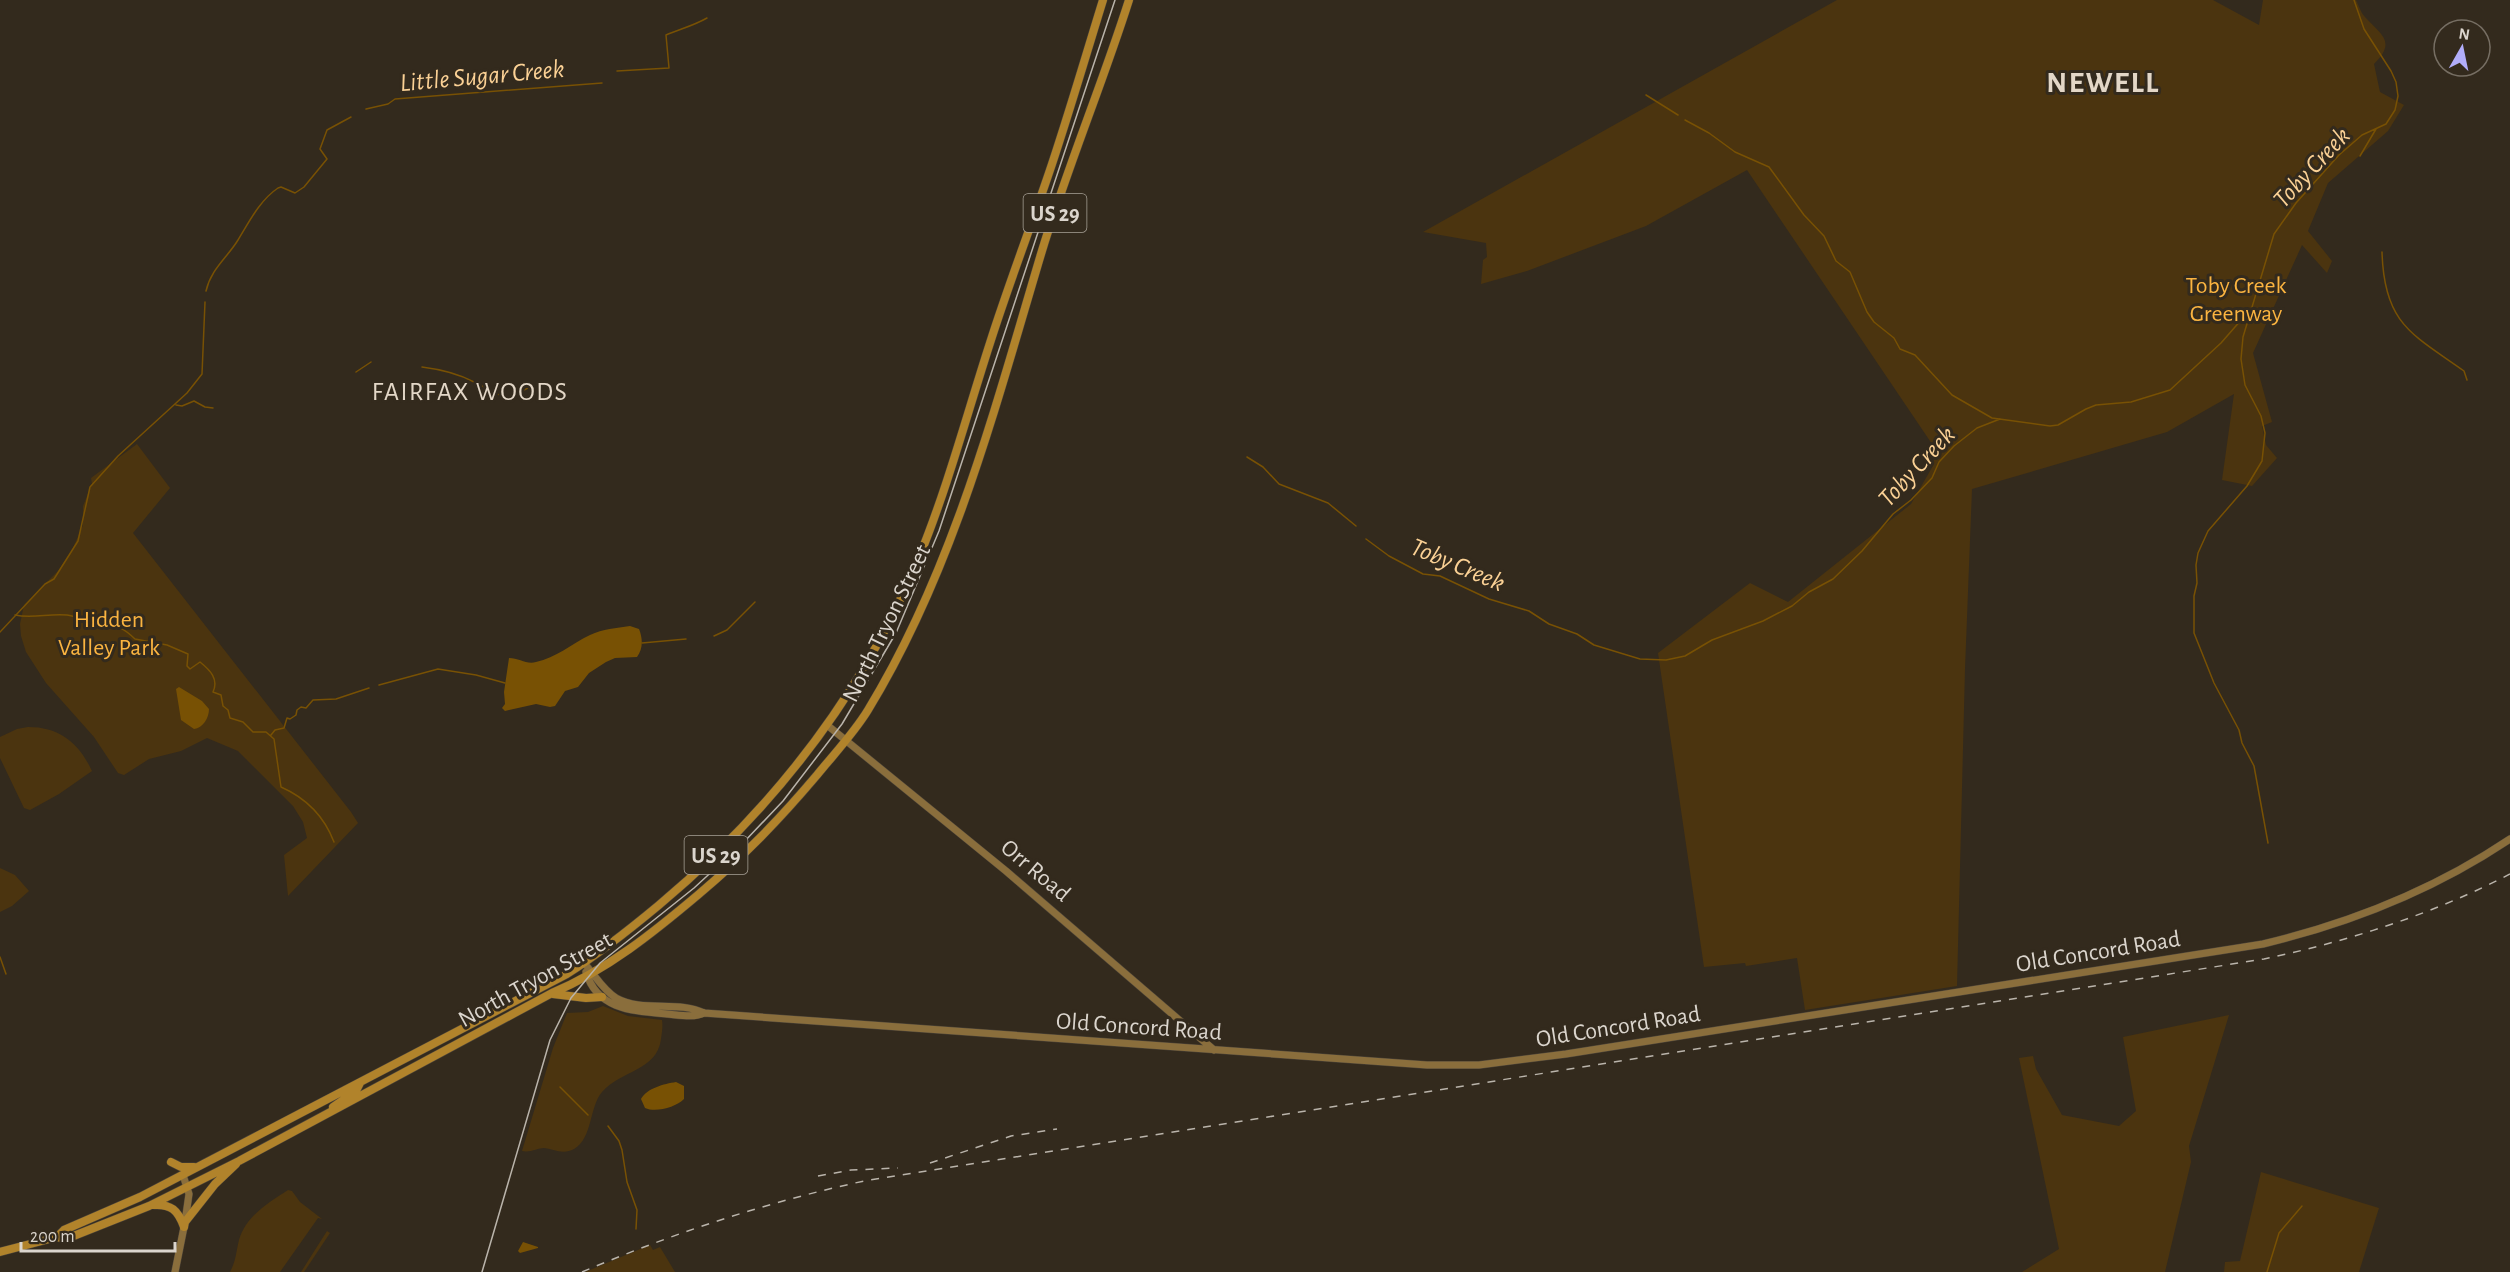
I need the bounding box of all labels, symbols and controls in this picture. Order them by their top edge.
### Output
north arrow [2432,18,2492,78]
text: N [2457,25,2471,43]
water label: Little Sugar Creek [399,56,565,96]
district label: NEWELL [2046,68,2160,98]
water label: Toby Creek [2268,122,2355,213]
road number: US 29 [1024,194,1086,232]
park label: Toby Creek Greenway [2186,274,2287,326]
district label: FAIRFAX WOODS [372,379,568,405]
water label: Toby Creek [1873,421,1960,512]
water label: Toby Creek [1407,534,1508,596]
street label: North Tryon Street [838,541,936,706]
park label: Hidden Valley Park [58,608,160,660]
street label: Orr Road [996,835,1075,906]
road number: US 29 [684,836,748,874]
street label: Old Concord Road [2014,927,2182,977]
street label: North Tryon Street [455,928,617,1032]
street label: Old Concord Road [1534,1002,1702,1052]
street label: Old Concord Road [1055,1009,1223,1045]
scale bar [21,1215,176,1253]
text: 200 m [30,1228,75,1246]

